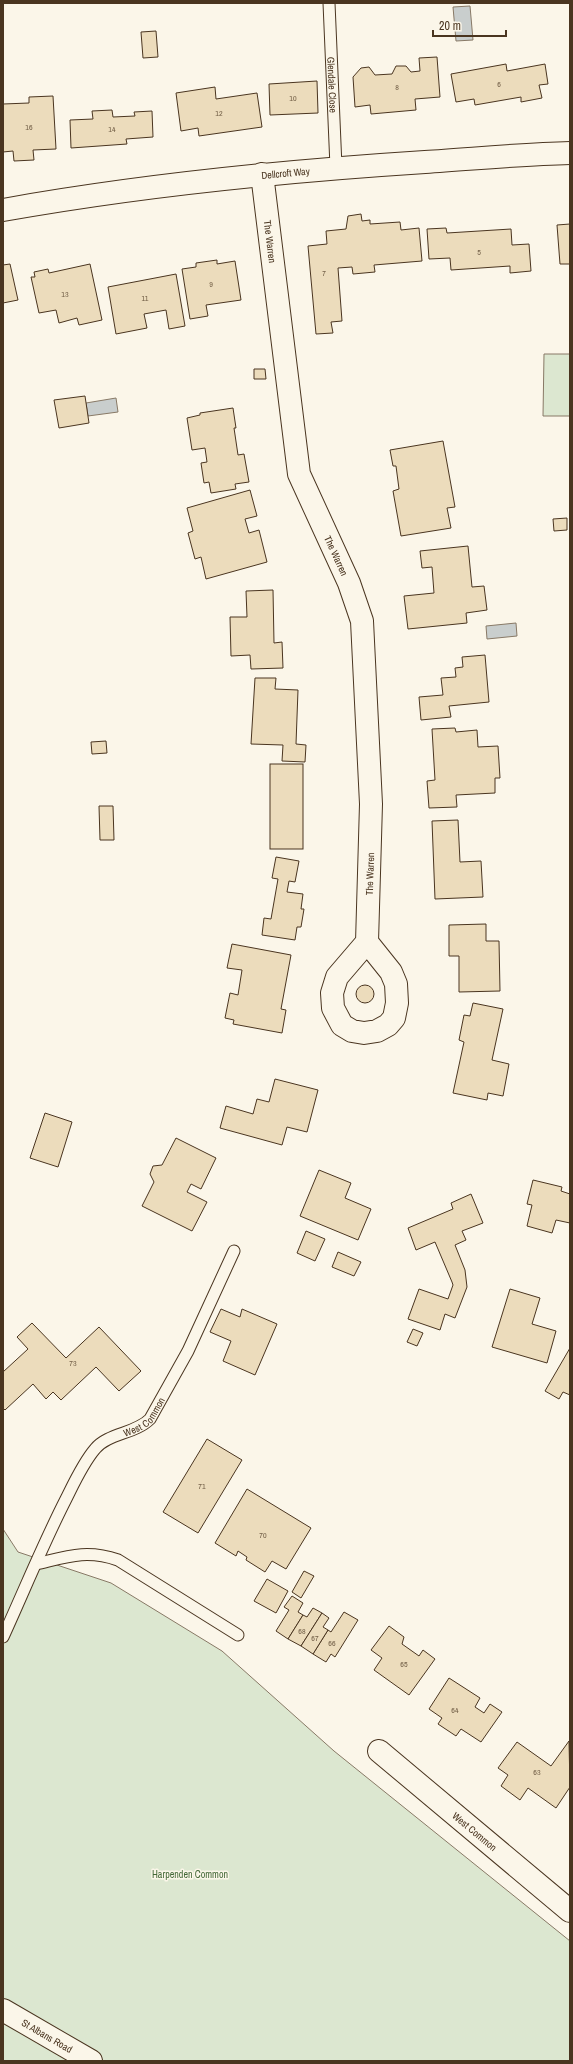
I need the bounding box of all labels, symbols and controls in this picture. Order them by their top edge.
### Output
scale bar [433,12,506,38]
text: 20 m [439,18,461,34]
street label: Glendale Close [325,57,340,114]
house number: 6 [497,79,501,89]
house number: 8 [395,82,399,92]
house number: 10 [289,93,297,103]
house number: 12 [215,108,223,118]
house number: 16 [25,122,33,132]
house number: 14 [108,124,116,134]
street label: Dellcroft Way [261,164,311,182]
street label: The Warren [261,219,279,264]
house number: 5 [477,247,481,257]
house number: 7 [322,268,326,278]
house number: 9 [209,279,213,289]
house number: 13 [61,289,69,299]
house number: 11 [142,293,149,303]
street label: The Warren [322,533,351,578]
street label: The Warren [363,852,377,896]
house number: 73 [69,1358,77,1368]
street label: West Common [121,1395,167,1439]
house number: 71 [198,1481,206,1491]
house number: 70 [259,1530,267,1540]
house number: 68 [298,1626,306,1636]
house number: 67 [311,1633,319,1643]
house number: 66 [328,1638,336,1648]
house number: 65 [400,1659,408,1669]
house number: 64 [451,1705,459,1715]
house number: 63 [533,1767,541,1777]
street label: West Common [450,1809,500,1854]
park label: Harpenden Common [152,1868,228,1881]
street label: St Albans Road [19,2016,75,2055]

